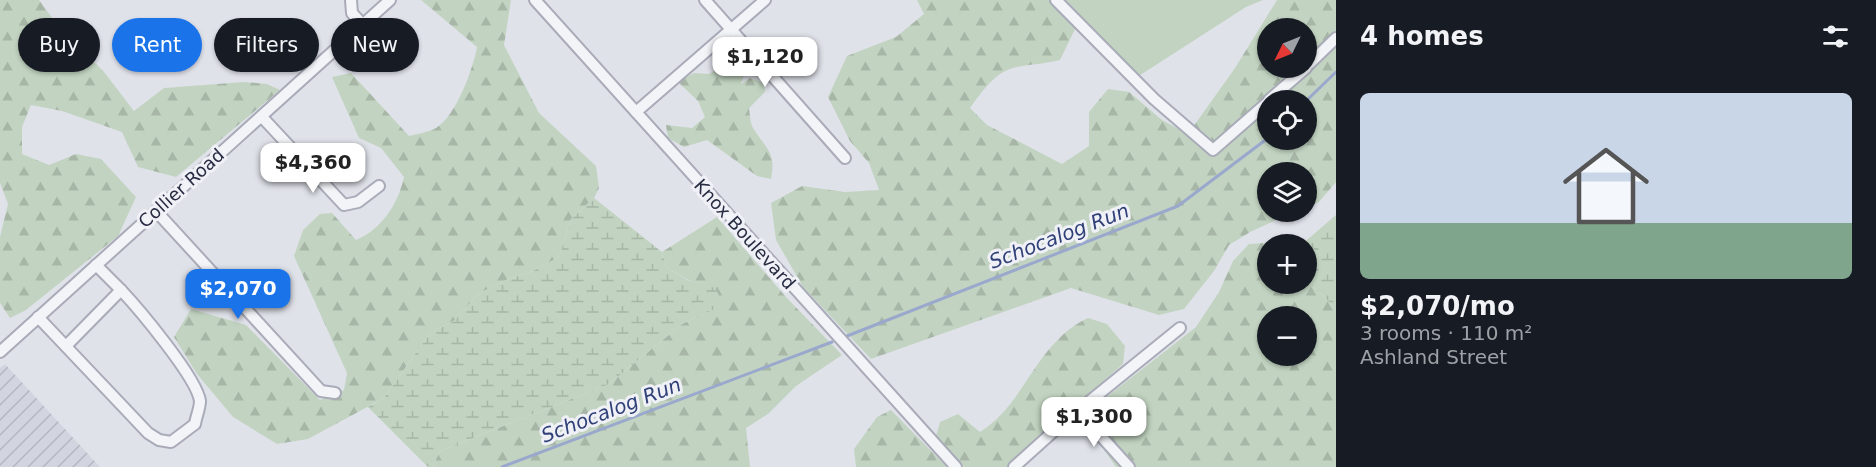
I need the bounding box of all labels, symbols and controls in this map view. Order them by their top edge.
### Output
chip: Buy [18,18,100,72]
chip: Rent [112,18,202,72]
chip: Filters [214,18,319,72]
chip: New [331,18,419,72]
north arrow [1257,18,1317,78]
map controls [1257,18,1317,366]
icon: filters [1819,20,1852,53]
text: 4 homes [1360,21,1484,51]
pin: $1,120 [716,37,814,88]
text: $1,120 [726,44,804,68]
button: locate [1257,90,1317,150]
icon: home [1552,132,1660,240]
pin: $4,360 [264,143,362,194]
street label: Collier Road [134,144,228,232]
text: $4,360 [274,150,352,174]
button: layers [1257,162,1317,222]
street label: Knox Boulevard [690,175,800,293]
water label: Schocalog Run [986,198,1132,274]
button: + [1257,234,1317,294]
pin: $2,070 [189,269,287,320]
text: $2,070 [199,276,277,300]
text: $2,070/mo [1360,291,1515,321]
button: − [1257,306,1317,366]
text: 3 rooms · 110 m² [1360,321,1532,345]
text: Ashland Street [1360,345,1507,369]
water label: Schocalog Run [538,372,684,448]
pin: $1,300 [1045,397,1143,448]
text: $1,300 [1055,404,1133,428]

